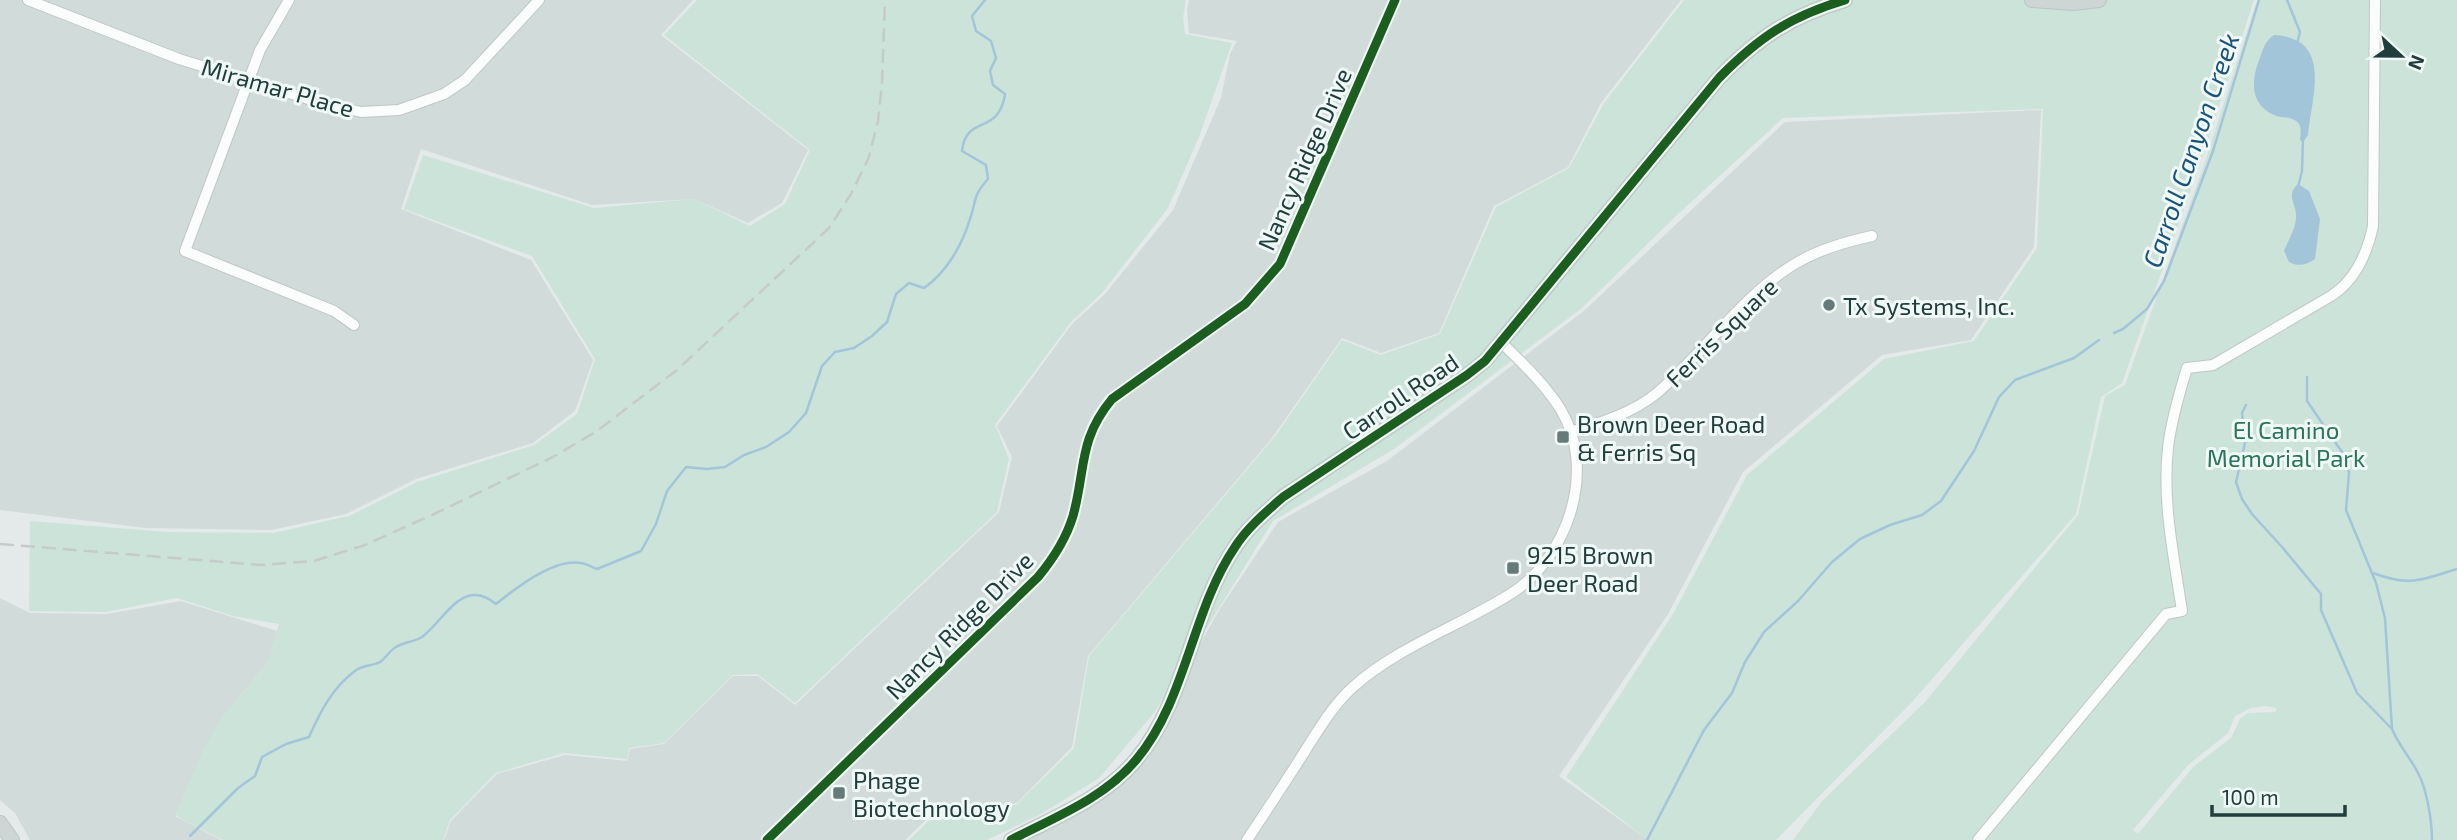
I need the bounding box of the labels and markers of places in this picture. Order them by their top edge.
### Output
place label: Tx Systems, Inc. [1843,291,2015,320]
marker: Tx Systems, Inc. [1821,297,1837,313]
place label: Brown Deer Road & Ferris Sq [1577,409,1765,466]
marker: Brown Deer Road & Ferris Sq [1555,429,1571,445]
place label: 9215 Brown Deer Road [1527,540,1653,597]
marker: 9215 Brown Deer Road [1505,560,1521,576]
place label: Phage Biotechnology [853,765,1010,822]
marker: Phage Biotechnology [831,785,847,801]

